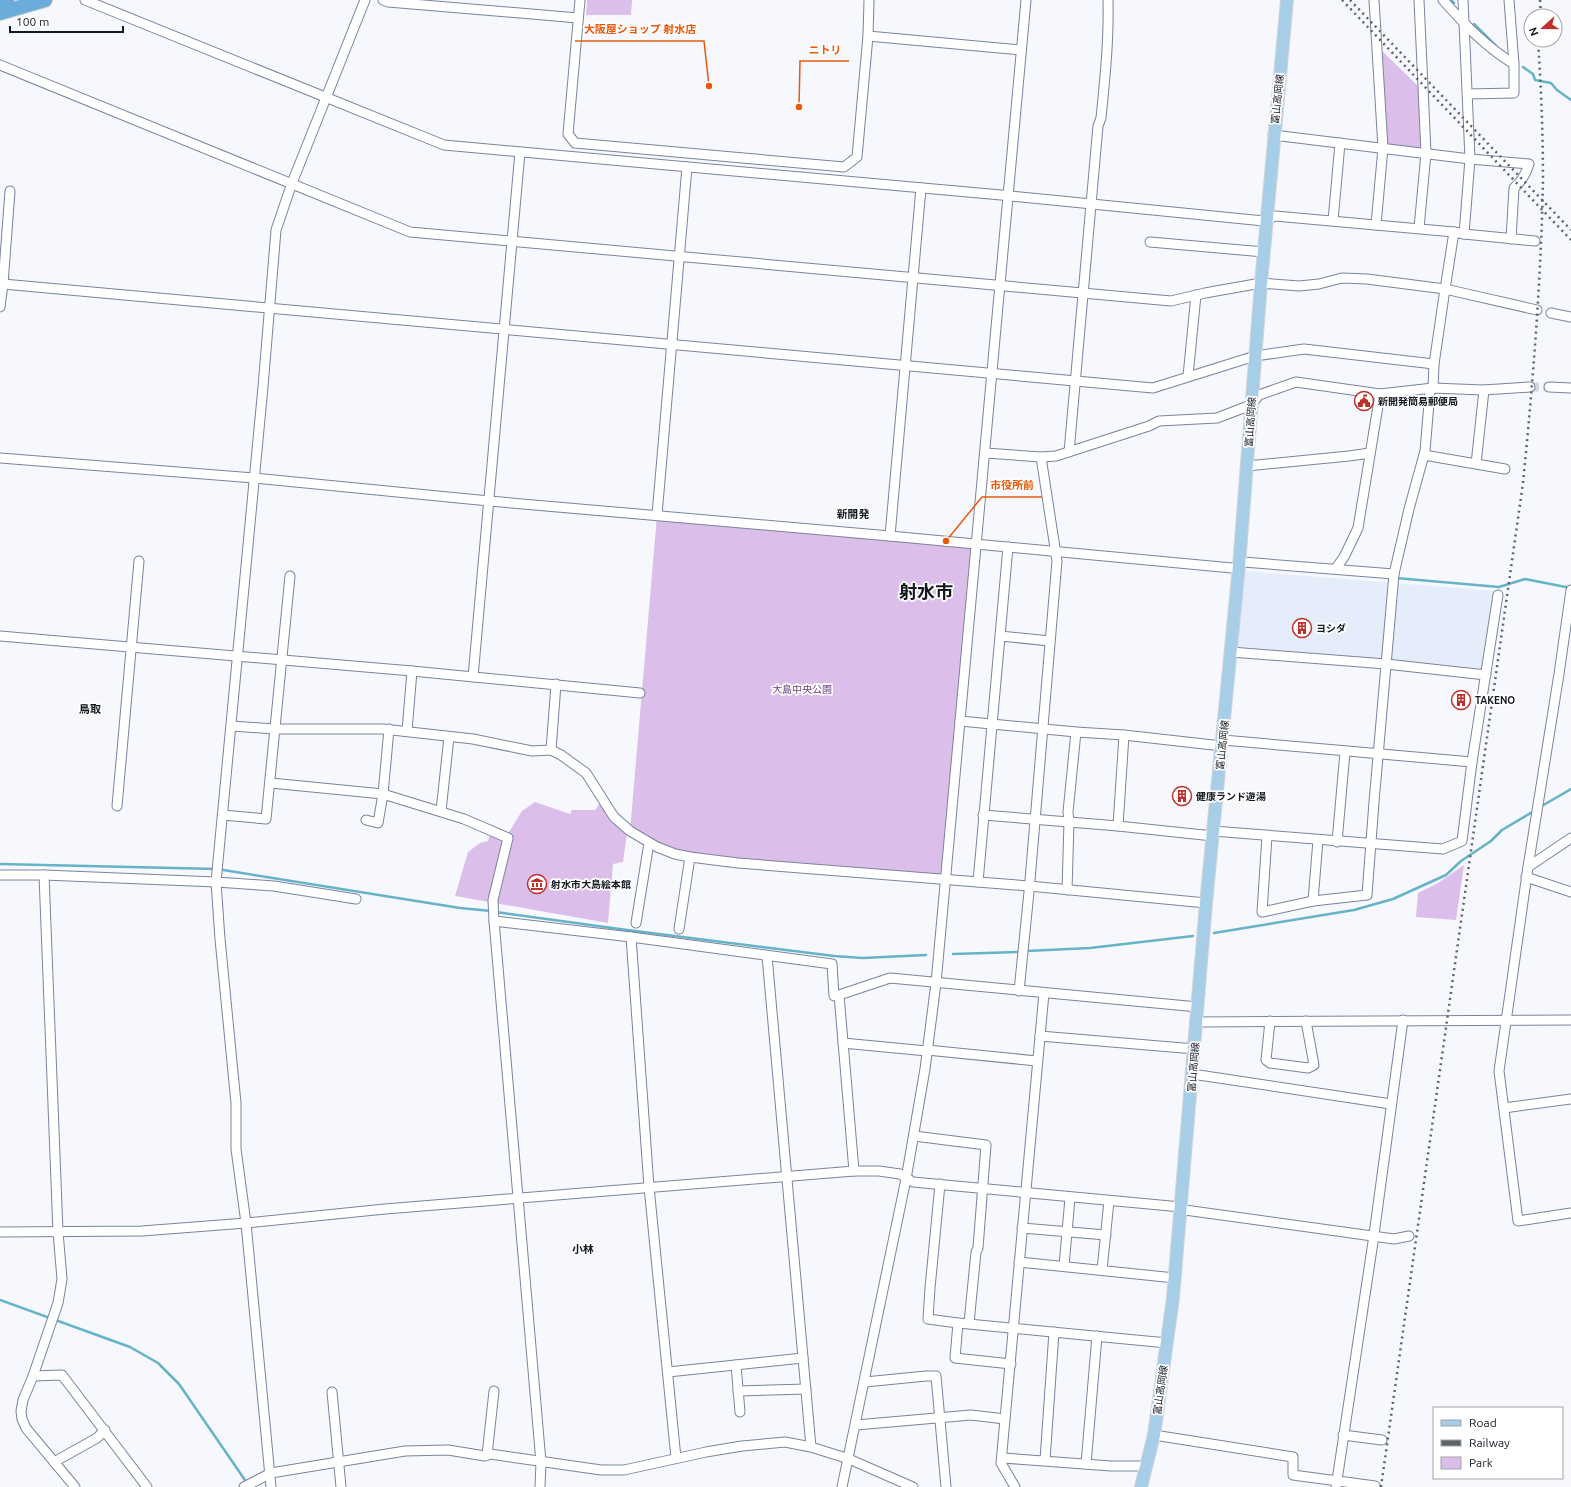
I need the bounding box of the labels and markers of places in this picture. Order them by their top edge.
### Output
callout: 大阪屋ショップ 射水店 [575,18,704,41]
callout: ニトリ [800,38,849,61]
public building icon: 新開発簡易郵便局 [1353,390,1375,412]
place label: 新開発簡易郵便局 [1378,396,1458,407]
callout: 市役所前 [982,474,1042,497]
building icon: ヨシダ [1291,617,1313,639]
place label: ヨシダ [1316,623,1346,634]
building icon: TAKENO [1450,689,1472,711]
place label: TAKENO [1475,695,1515,706]
building icon: 健康ランド遊湯 [1171,785,1193,807]
place label: 健康ランド遊湯 [1195,791,1266,802]
museum icon: 射水市大島絵本館 [526,873,548,895]
place label: 射水市大島絵本館 [551,879,631,890]

